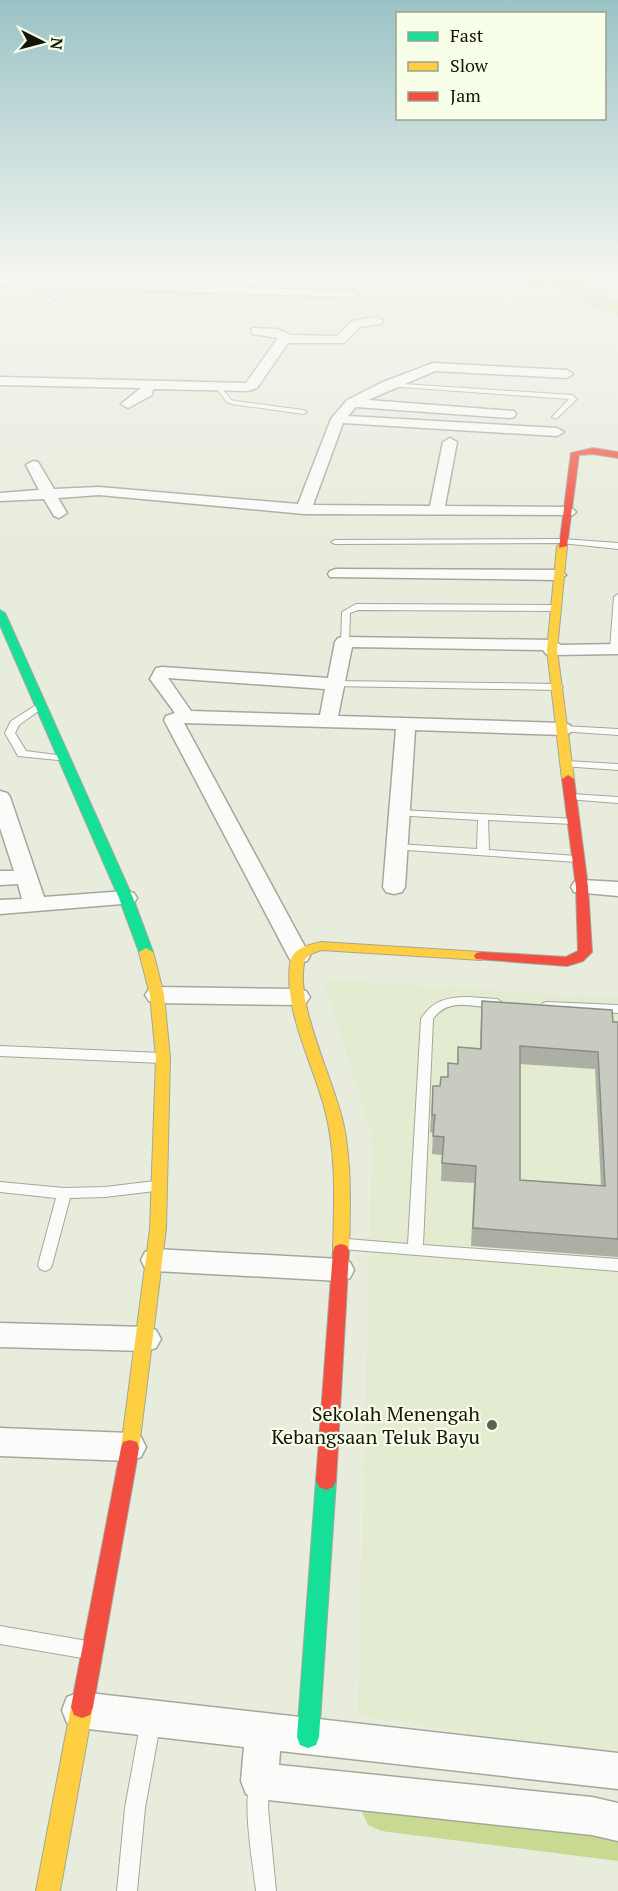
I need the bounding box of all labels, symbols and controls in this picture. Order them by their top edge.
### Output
north arrow [12,12,72,72]
legend [396,12,606,120]
text: Fast [450,23,484,47]
text: N [45,36,68,51]
text: Slow [450,53,489,77]
text: Jam [450,83,481,107]
place label: Sekolah Menengah Kebangsaan Teluk Bayu [271,1400,480,1450]
marker: Sekolah Menengah Kebangsaan Teluk Bayu [485,1418,499,1432]

